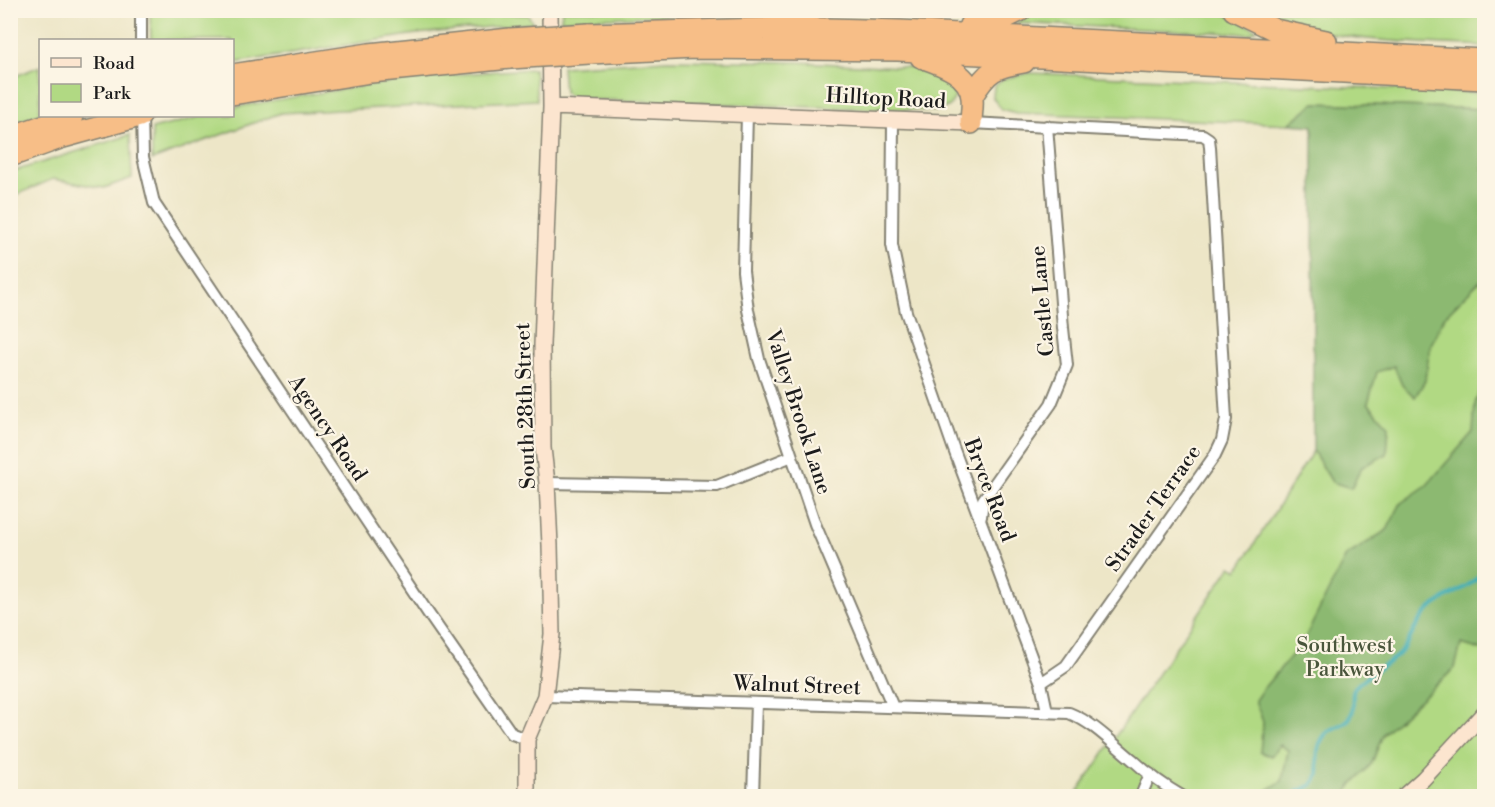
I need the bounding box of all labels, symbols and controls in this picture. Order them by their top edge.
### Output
legend [39,39,234,117]
text: Road [93,52,136,75]
text: Park [93,82,132,105]
street label: Hilltop Road [825,83,947,115]
street label: Castle Lane [1025,245,1061,357]
street label: South 28th Street [510,322,542,490]
street label: Valley Brook Lane [759,326,837,498]
street label: Agency Road [282,370,372,487]
street label: Bryce Road [957,434,1021,546]
street label: Strader Terrace [1100,440,1207,577]
park label: Southwest Parkway [1296,633,1394,683]
street label: Walnut Street [732,671,862,701]

